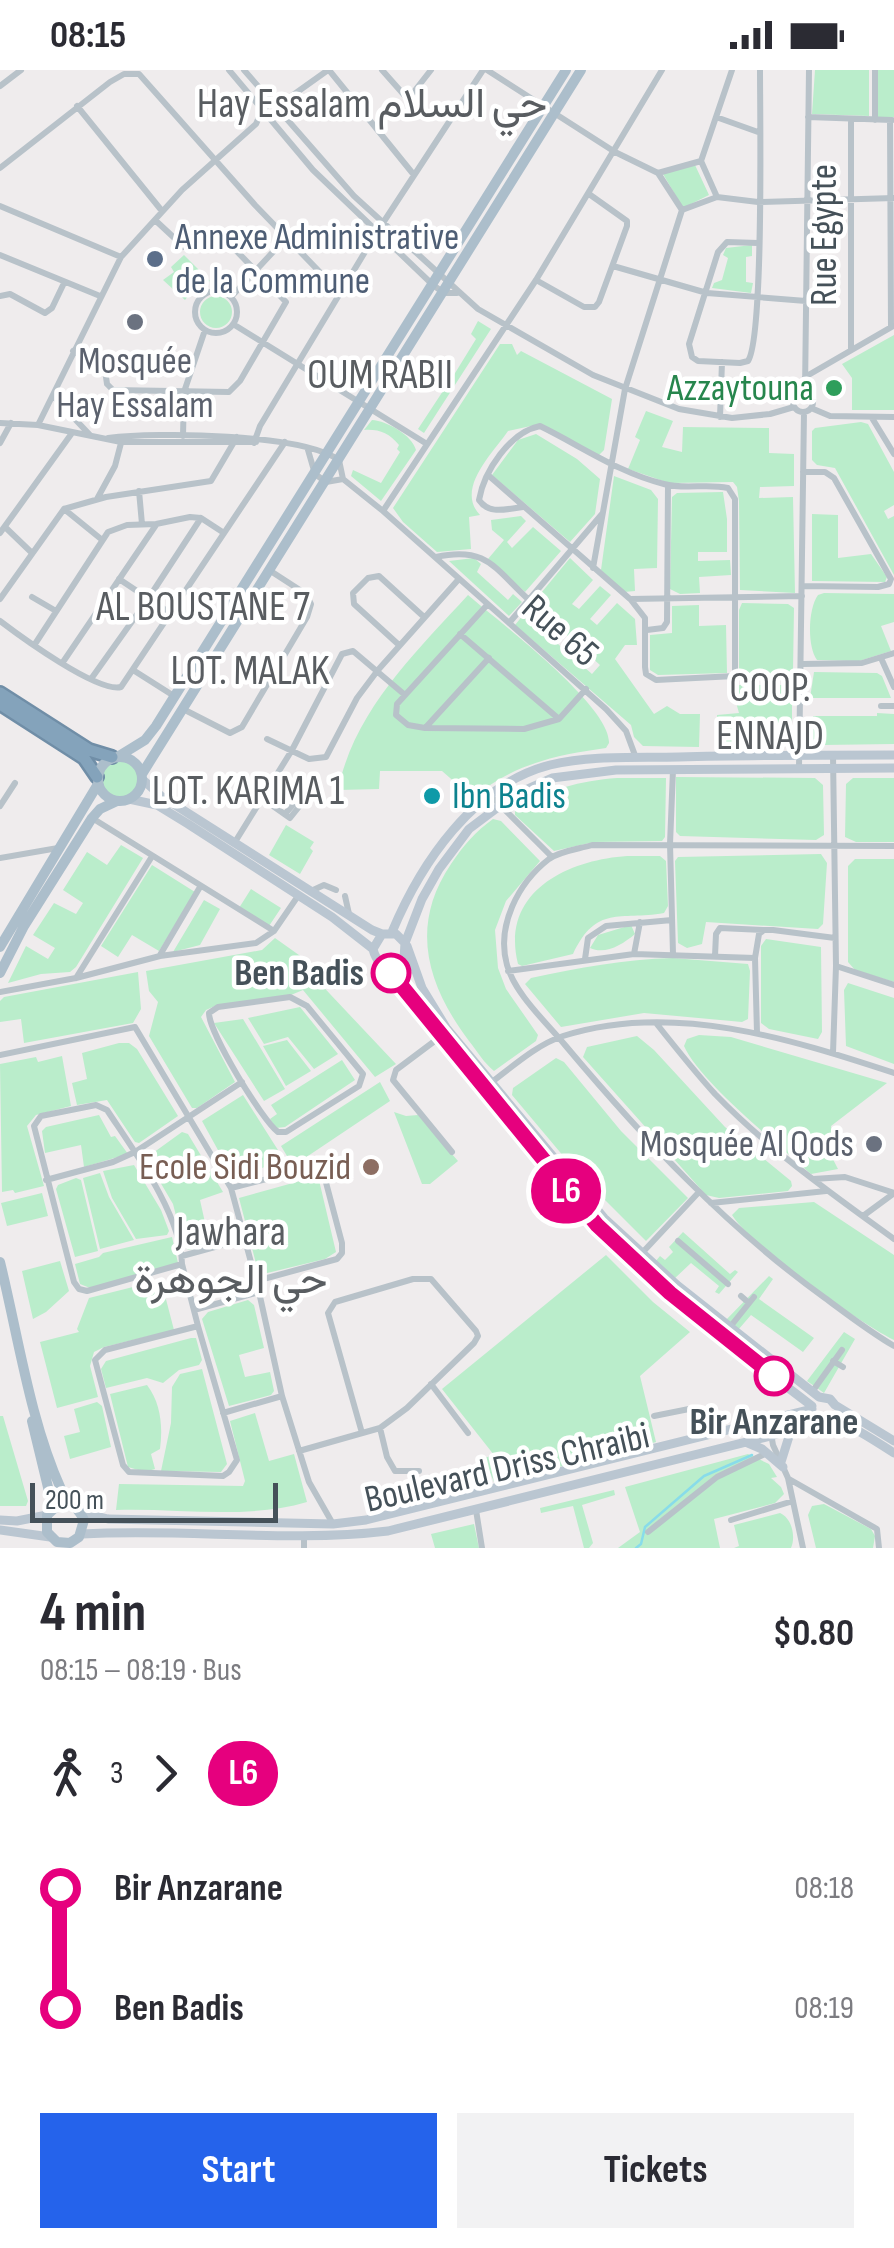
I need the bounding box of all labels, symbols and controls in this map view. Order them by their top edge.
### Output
text: 08:15 [50,13,126,58]
district label: Hay Essalam حي السلام [197,79,547,137]
street label: Rue Egypte [802,164,847,306]
place label: Annexe Administrative de la Commune [174,215,459,304]
marker: Annexe Administrative de la Commune [144,248,166,270]
marker: Mosquée Hay Essalam [124,311,146,333]
place label: Mosquée Hay Essalam [56,339,214,428]
district label: OUM RABII [307,350,453,401]
place label: Azzaytouna [666,366,814,411]
marker: Azzaytouna [823,377,845,399]
district label: AL BOUSTANE 7 [95,582,310,633]
street label: Rue 65 [513,586,607,676]
district label: LOT. MALAK [170,646,330,697]
district label: COOP. ENNAJD [716,663,824,762]
district label: LOT. KARIMA 1 [152,766,344,817]
place label: Ibn Badis [452,774,566,819]
marker: Ibn Badis [421,785,443,807]
place label: Ben Badis [234,951,364,996]
marker: Ben Badis [372,954,410,992]
place label: Mosquée Al Qods [640,1122,854,1167]
marker: Mosquée Al Qods [863,1133,885,1155]
place label: Ecole Sidi Bouzid [139,1145,351,1190]
marker: Ecole Sidi Bouzid [360,1156,382,1178]
line badge: L6 [521,1158,611,1224]
text: L6 [551,1170,581,1213]
district label: Jawhara حي الجوهرة [135,1207,327,1313]
marker: Bir Anzarane [755,1357,793,1395]
place label: Bir Anzarane [689,1400,859,1445]
street label: Boulevard Driss Chraibi [360,1413,654,1523]
scale bar [30,1478,278,1522]
text: 200 m [45,1484,104,1517]
text: 4 min [40,1580,146,1647]
text: $0.80 [773,1611,854,1656]
text: 08:15 – 08:19 · Bus [40,1651,242,1690]
icon: walk [40,1746,95,1801]
icon: forward [138,1746,193,1801]
text: L6 [228,1752,258,1795]
text: 3 [110,1754,123,1793]
text: Bir Anzarane [114,1866,283,1911]
text: 08:18 [794,1869,854,1908]
text: Ben Badis [114,1986,244,2031]
text: 08:19 [794,1989,854,2028]
button: Start [40,2113,437,2228]
button: Tickets [457,2113,854,2228]

